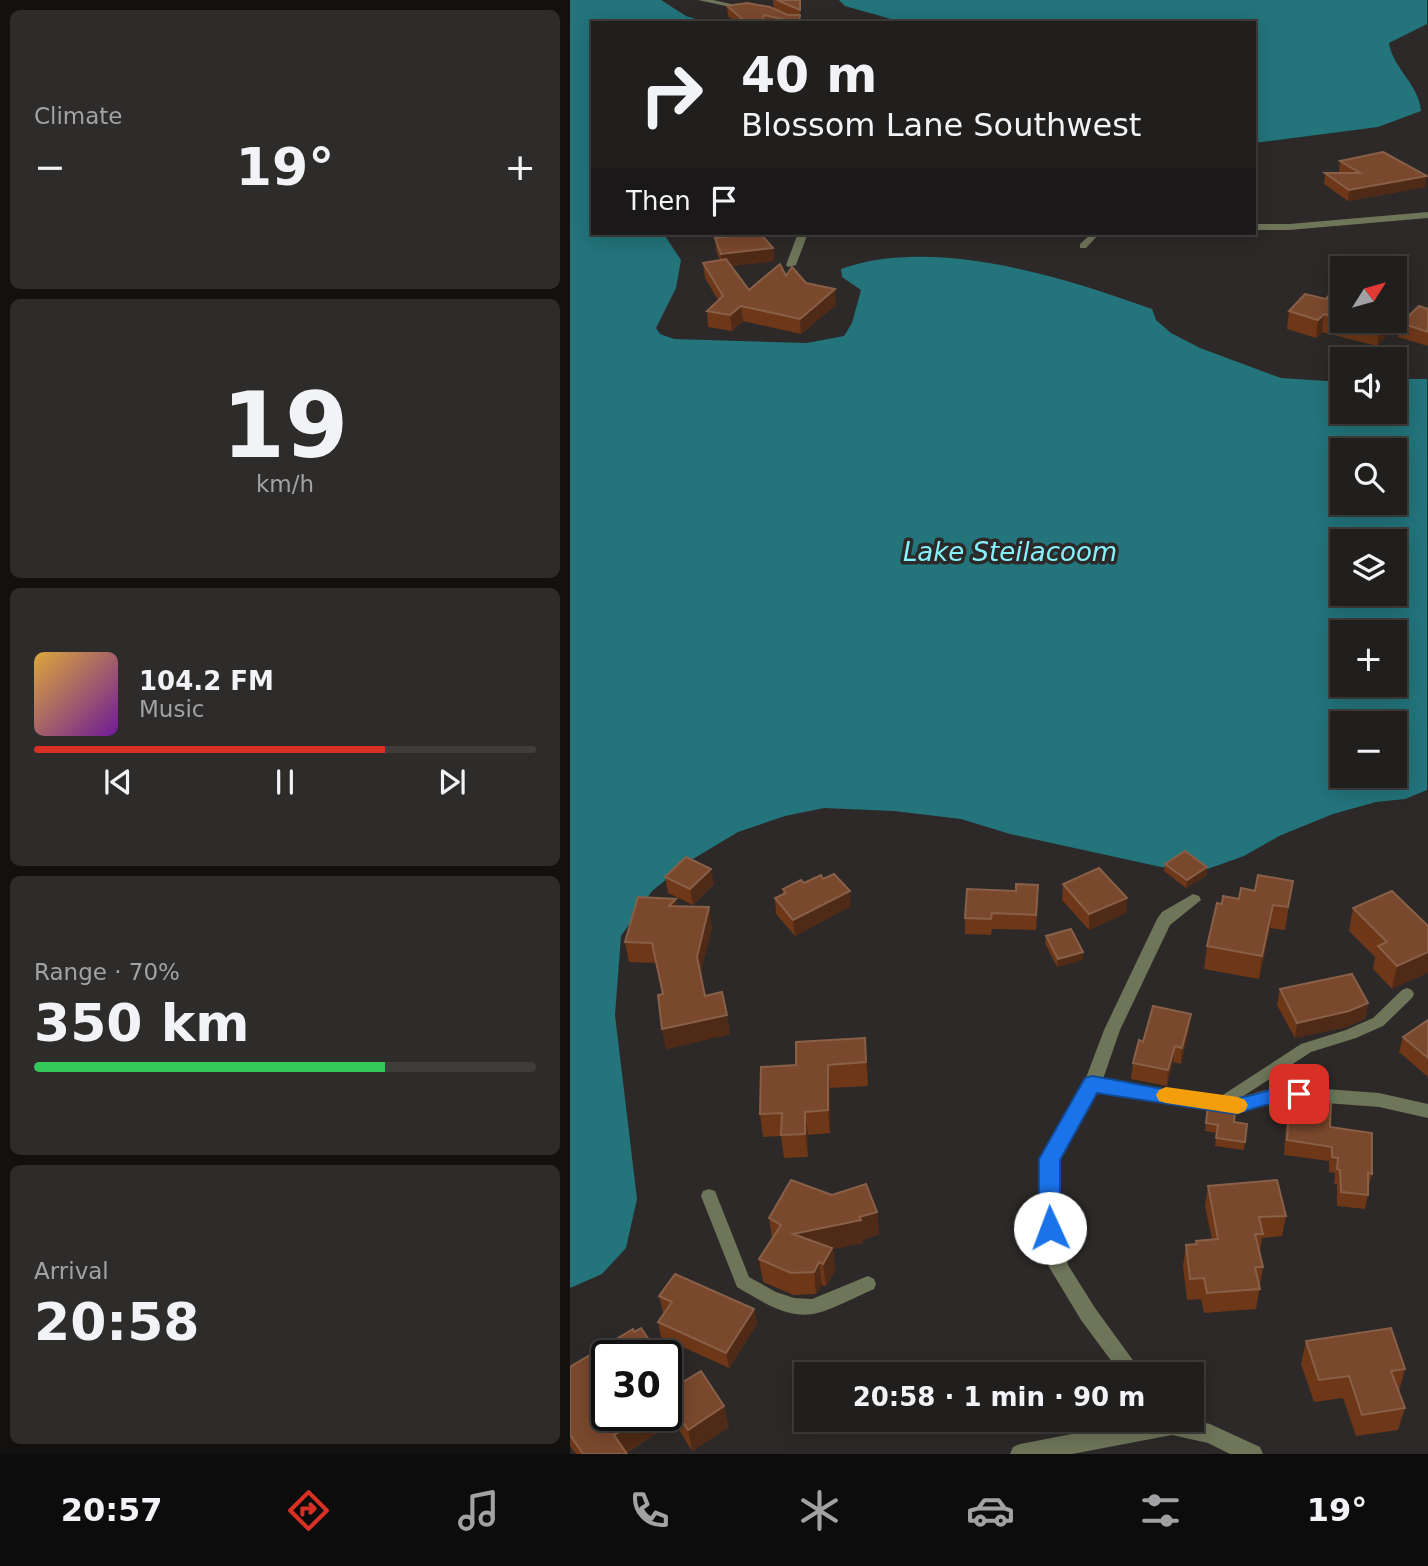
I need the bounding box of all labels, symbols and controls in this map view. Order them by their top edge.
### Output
text: 40 m [741,47,877,104]
icon: right [626,49,717,140]
text: Climate [34,103,123,129]
text: Blossom Lane Southwest [741,106,1141,144]
text: 19° [236,137,334,197]
text: − [34,145,66,189]
text: + [504,145,536,189]
icon: arrive [705,182,743,220]
text: Then [626,186,691,216]
north arrow [1330,256,1406,332]
map controls [1330,256,1407,788]
button: sound [1330,347,1407,424]
text: 19 [222,373,348,478]
button: search [1330,438,1407,515]
text: km/h [256,471,314,497]
button: layers [1330,529,1407,606]
water label: Lake Steilacoom [903,537,1117,567]
button: + [1330,620,1407,697]
text: 104.2 FM [139,666,274,696]
text: Music [139,696,204,722]
button: − [1330,711,1407,788]
icon: previous [99,763,137,801]
icon: pause [266,763,304,801]
icon: next [433,763,471,801]
text: Range · 70% [34,959,180,985]
text: 350 km [34,993,249,1053]
pin [1269,1064,1329,1124]
icon: arrive [1280,1075,1318,1113]
position arrow [1013,1191,1087,1265]
text: Arrival [34,1258,109,1284]
text: 20:58 [34,1292,200,1352]
speed limit sign: 30 [591,1340,682,1431]
text: 20:58 · 1 min · 90 m [853,1382,1145,1412]
icon: directions [284,1486,333,1535]
icon: music [454,1486,503,1535]
icon: phone [625,1486,674,1535]
icon: climate [795,1486,844,1535]
icon: car [966,1486,1015,1535]
icon: filters [1136,1486,1185,1535]
text: 20:57 [61,1491,163,1529]
text: 19° [1307,1491,1367,1529]

